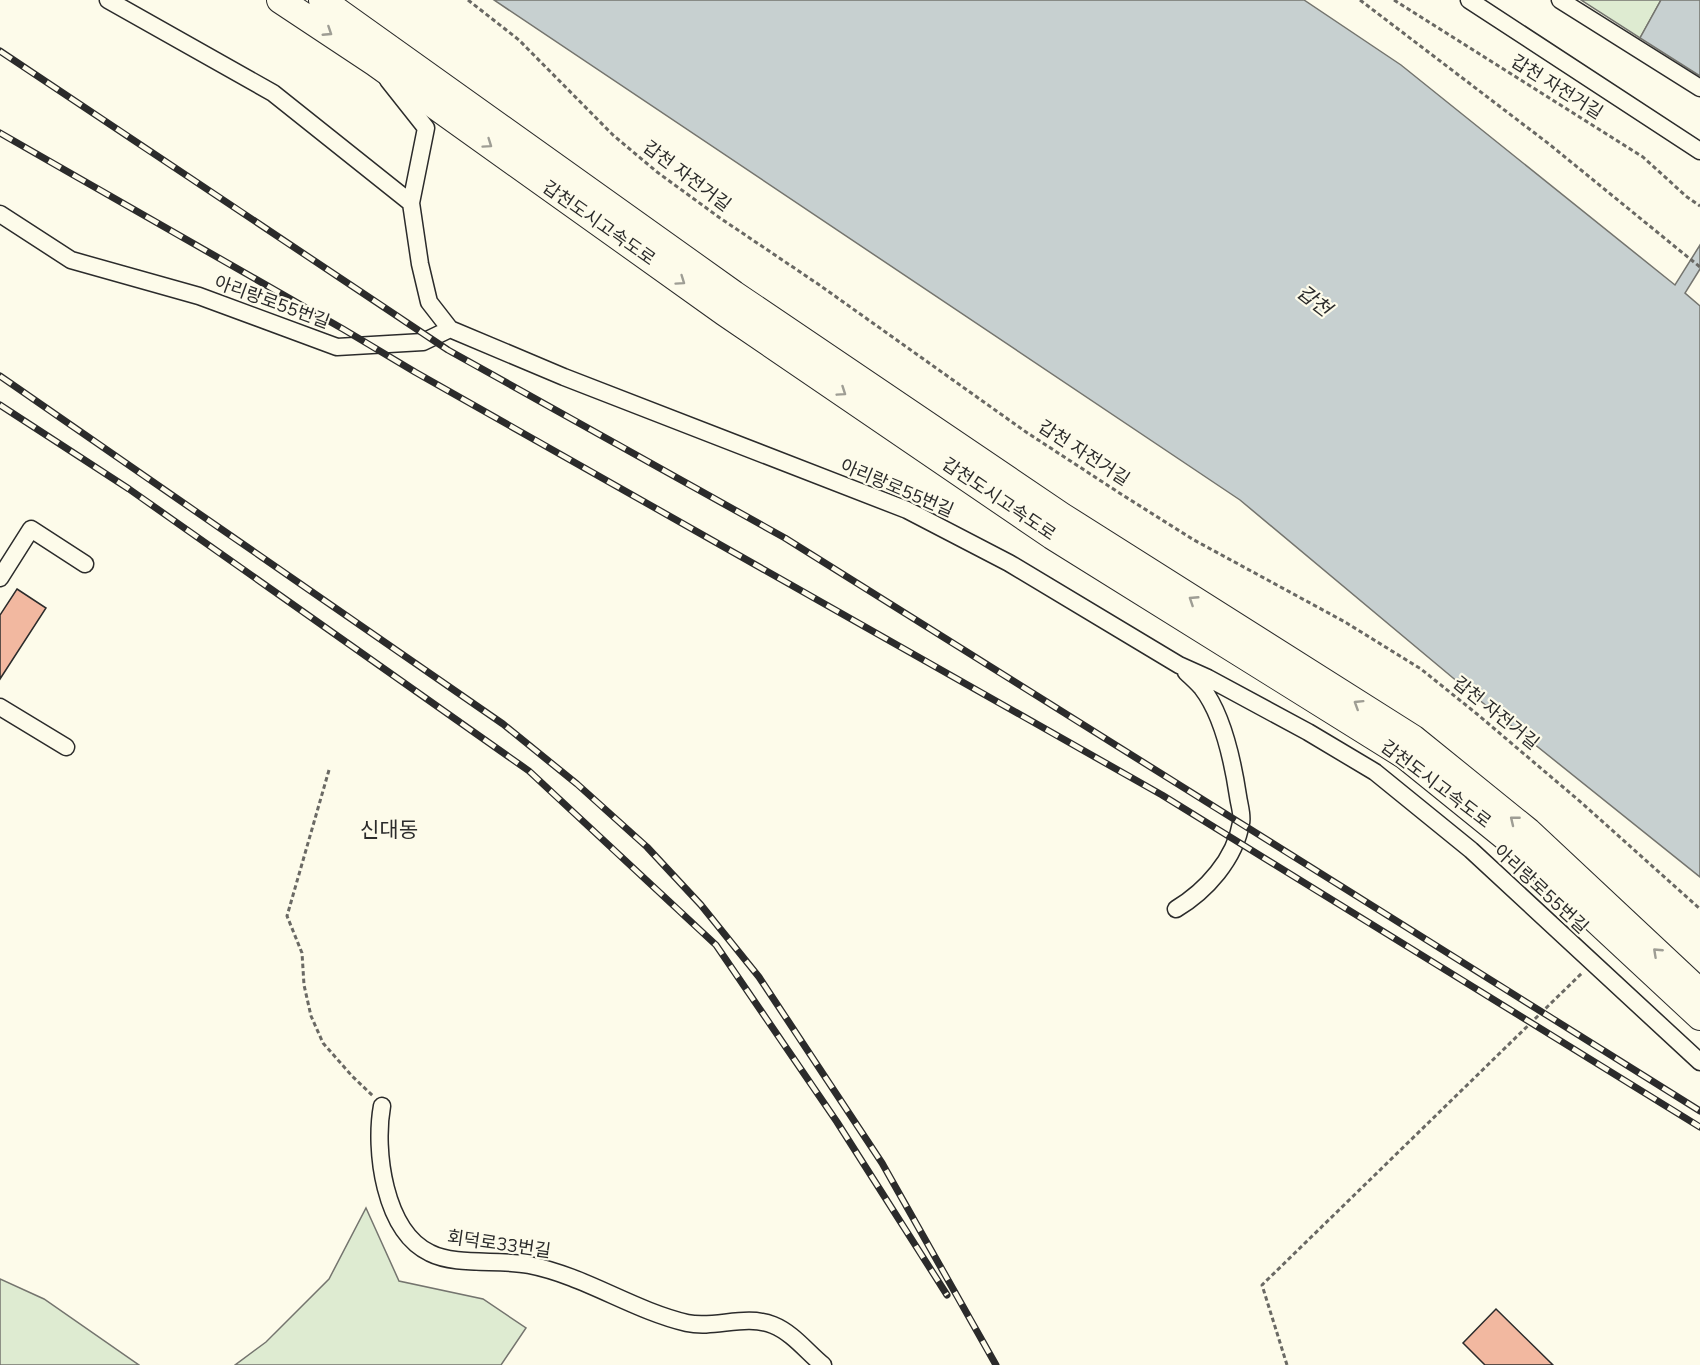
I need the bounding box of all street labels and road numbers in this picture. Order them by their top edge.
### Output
street label: 갑천 자전거길 [1507,49,1607,125]
street label: 갑천 자전거길 [638,135,736,217]
street label: 갑천도시고속도로 [538,175,660,271]
street label: 아리랑로55번길 [211,270,333,334]
street label: 갑천 자전거길 [1034,415,1134,491]
street label: 갑천도시고속도로 [937,452,1061,546]
street label: 아리랑로55번길 [837,453,957,523]
street label: 갑천 자전거길 [1448,671,1544,755]
street label: 갑천도시고속도로 [1376,735,1496,833]
street label: 아리랑로55번길 [1489,839,1593,939]
street label: 회덕로33번길 [446,1225,552,1263]

